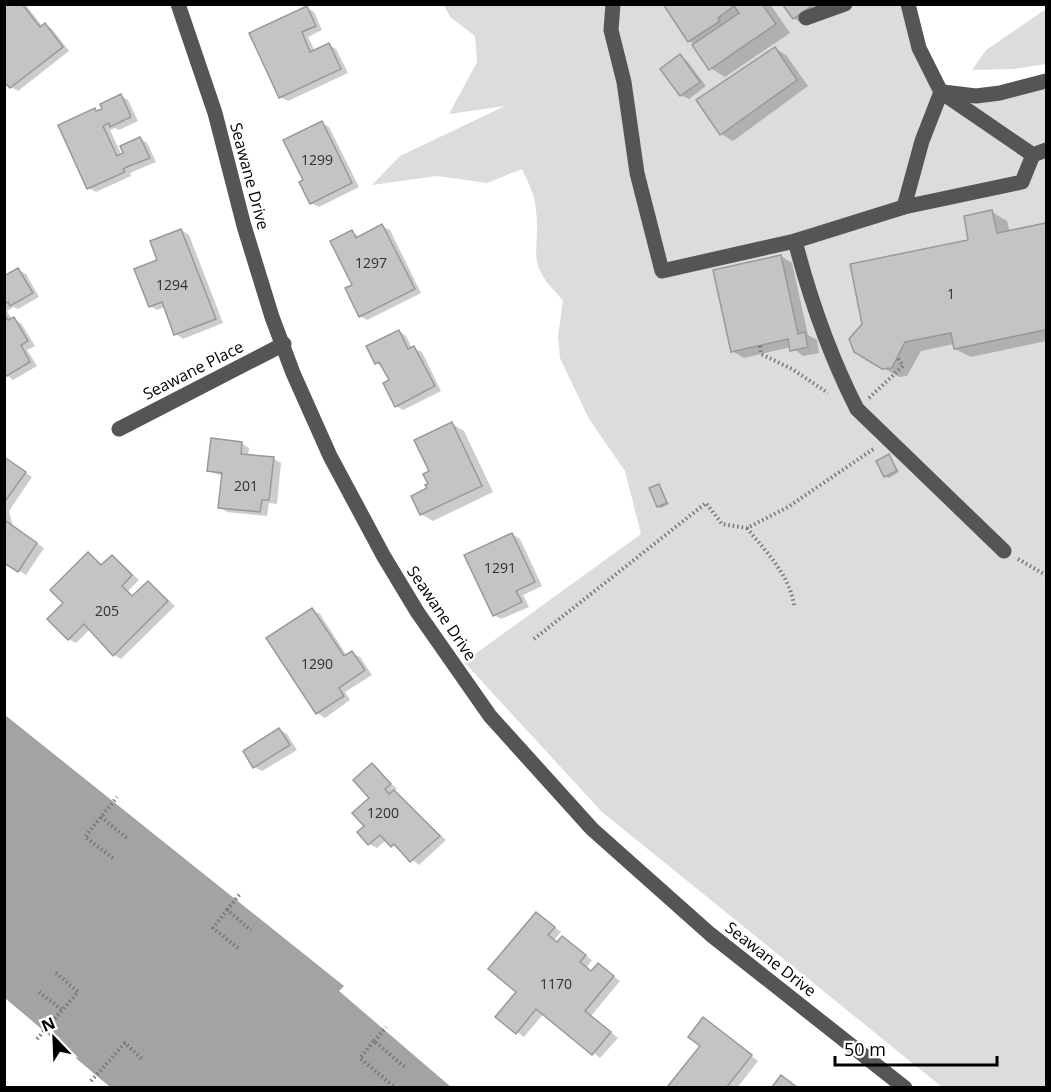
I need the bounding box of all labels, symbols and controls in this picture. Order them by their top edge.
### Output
street label: Seawane Drive [225,120,275,232]
house number: 1299 [301,150,333,169]
house number: 1297 [355,253,387,272]
house number: 1294 [156,275,188,294]
house number: 1 [947,284,955,303]
street label: Seawane Place [139,335,247,405]
house number: 201 [234,476,258,495]
house number: 1291 [484,558,516,577]
street label: Seawane Drive [402,561,482,665]
house number: 205 [95,601,119,620]
house number: 1290 [301,654,333,673]
house number: 1200 [367,803,399,822]
street label: Seawane Drive [721,916,821,1002]
house number: 1170 [540,974,572,993]
north arrow [24,1008,84,1068]
text: N [38,1012,58,1037]
scale bar [835,1029,997,1067]
text: 50 m [844,1037,886,1061]

